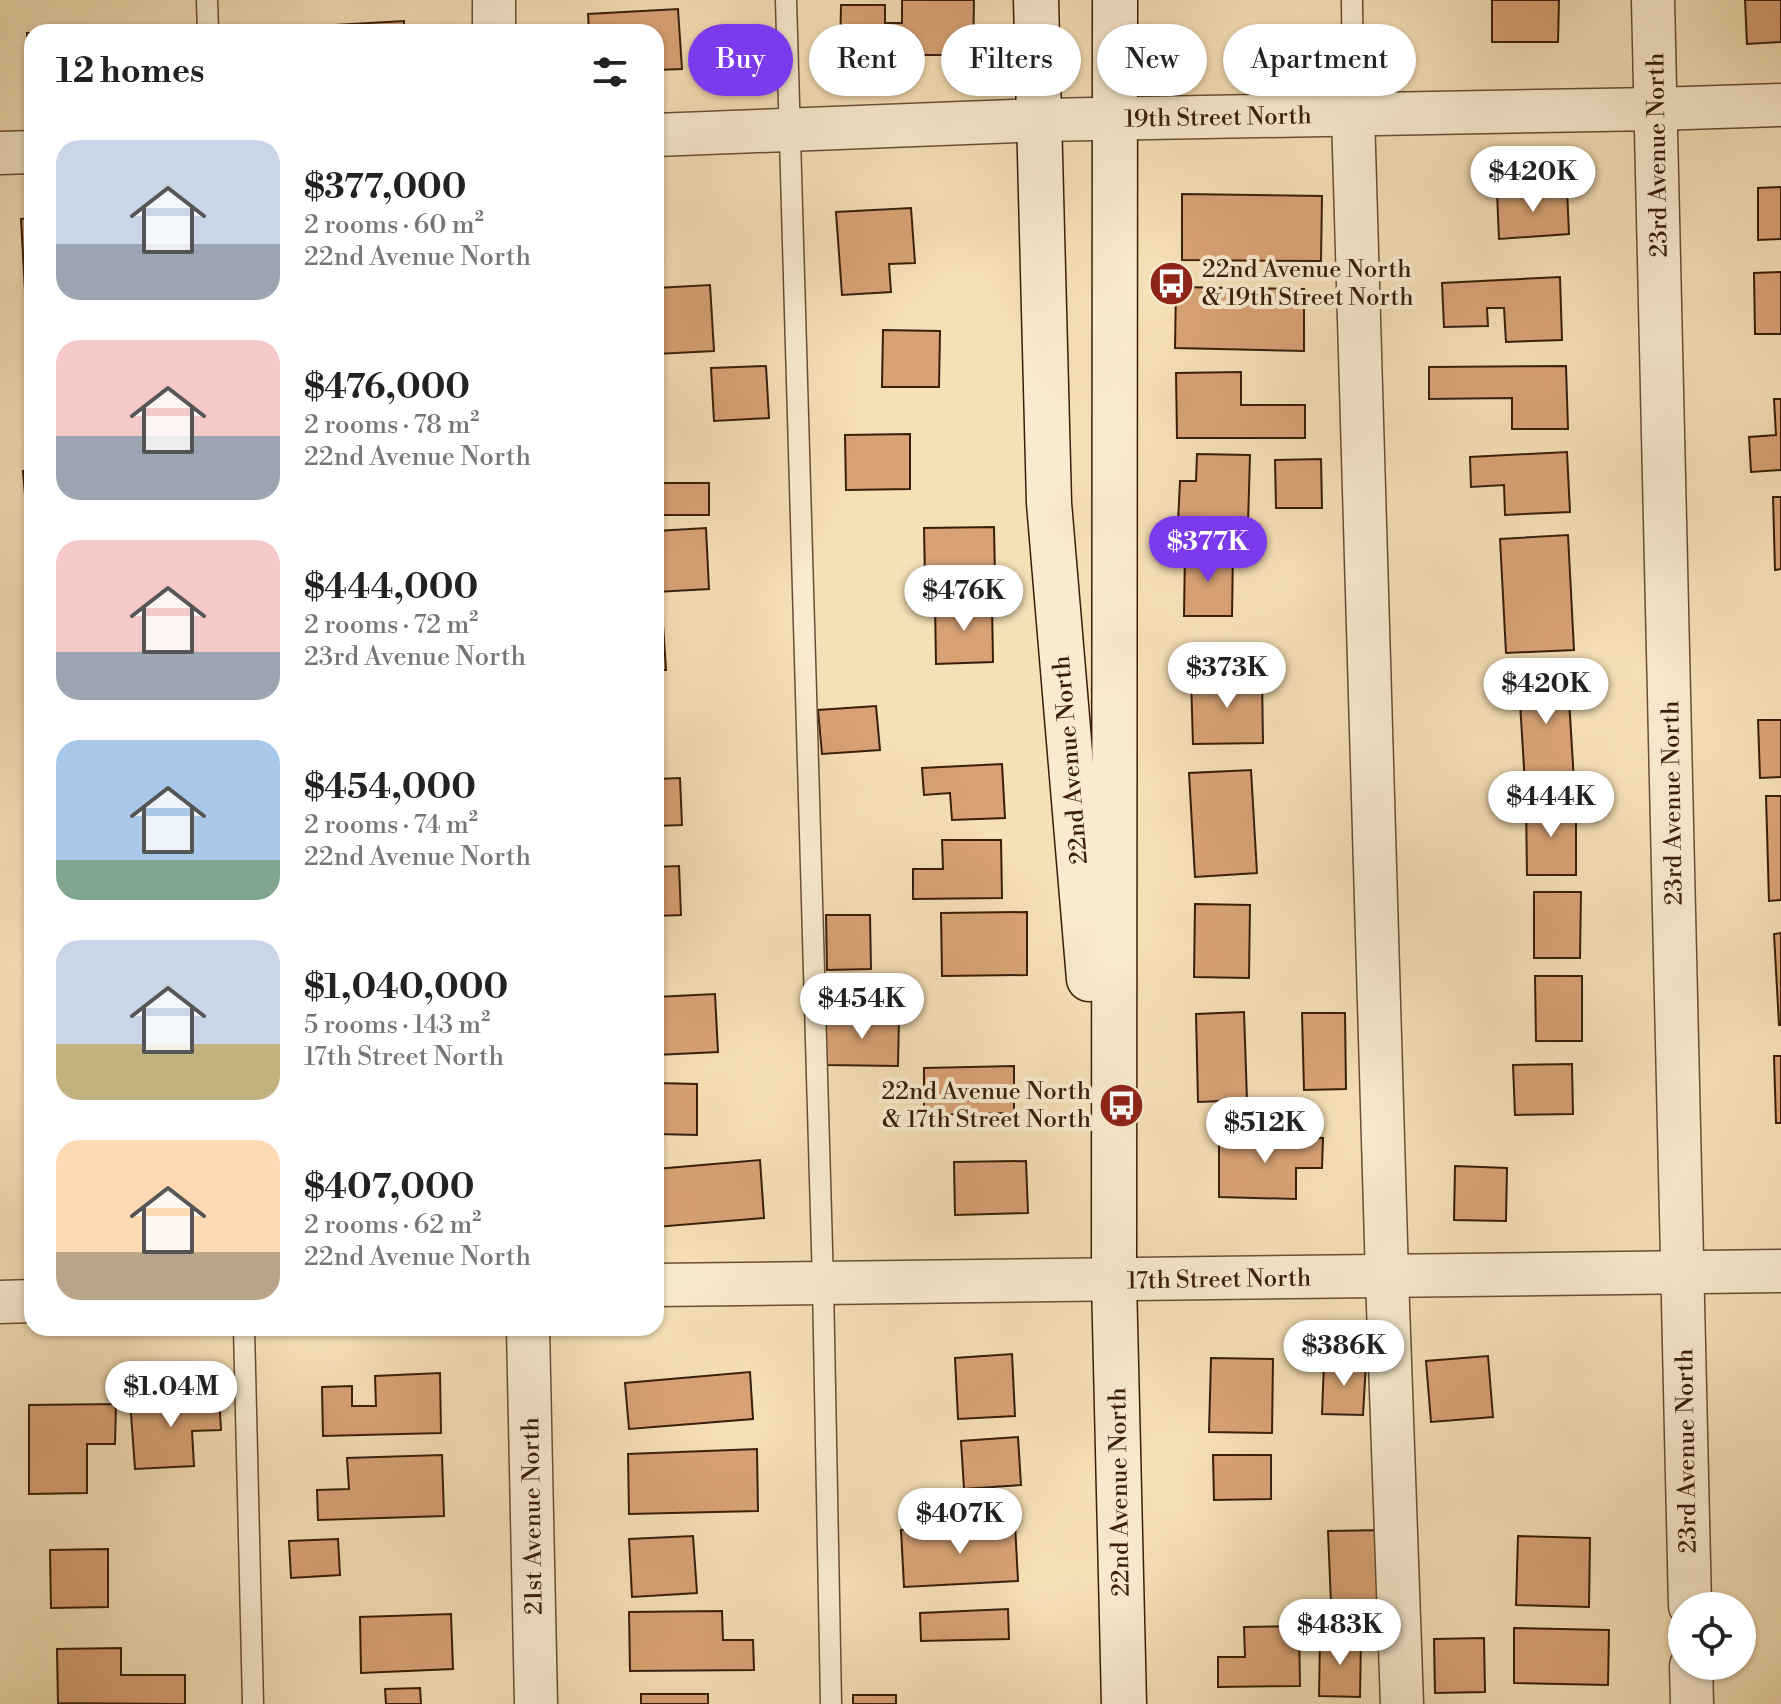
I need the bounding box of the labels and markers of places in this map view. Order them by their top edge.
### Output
pin: $420K [1477,146,1589,214]
place label: 22nd Avenue North & 19th Street North [1202,255,1414,313]
bus stop icon: 22nd Avenue North & 19th Street North [1147,259,1195,307]
pin: $377K [1152,516,1264,584]
pin: $476K [908,565,1020,633]
pin: $373K [1171,642,1283,710]
pin: $420K [1490,658,1602,726]
pin: $444K [1495,771,1607,839]
pin: $454K [806,973,918,1041]
place label: 22nd Avenue North & 17th Street North [882,1077,1091,1135]
bus stop icon: 22nd Avenue North & 17th Street North [1098,1081,1146,1129]
pin: $512K [1209,1097,1321,1165]
pin: $386K [1288,1320,1400,1388]
pin: $1.04M [106,1361,236,1429]
pin: $407K [904,1488,1016,1556]
pin: $483K [1284,1599,1396,1667]

